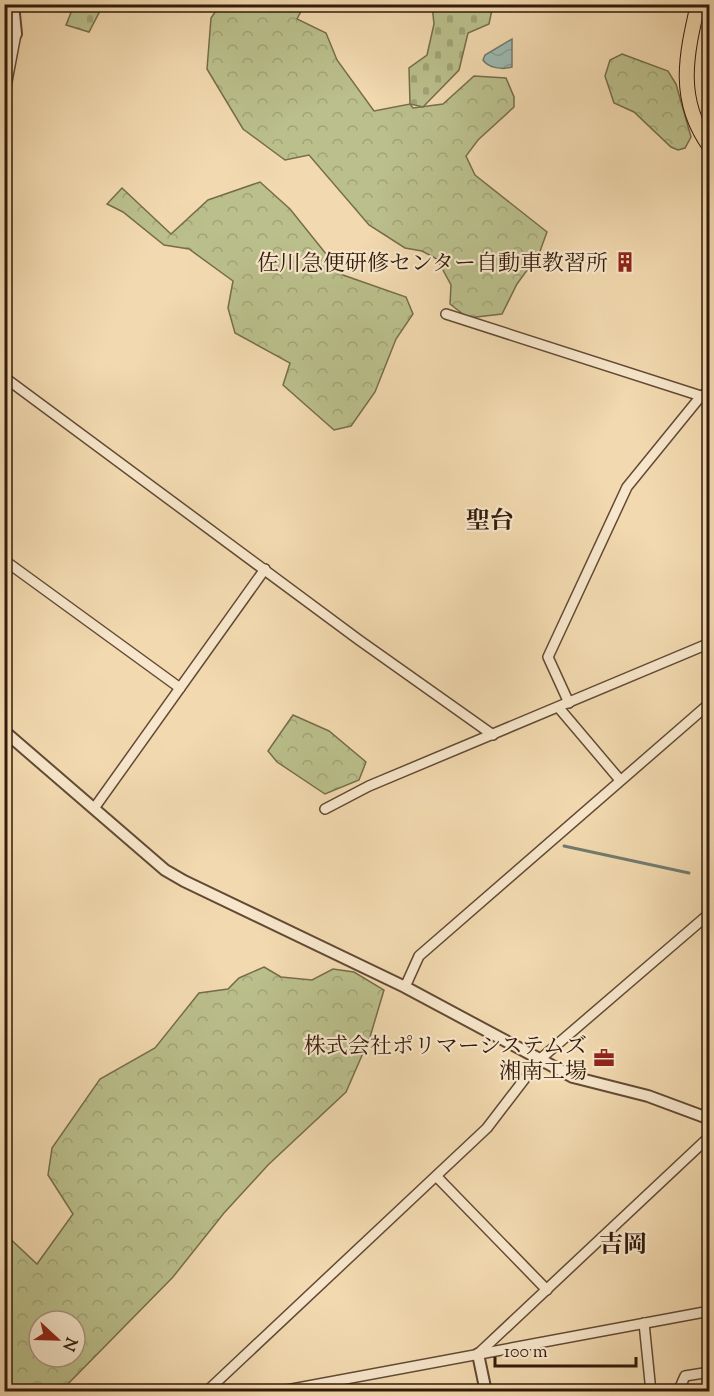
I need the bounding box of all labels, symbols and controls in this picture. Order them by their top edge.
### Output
place label: 佐川急便研修センター自動車教習所 [257,249,608,281]
building icon: 佐川急便研修センター自動車教習所 [613,250,637,274]
district label: 聖台 [466,505,514,539]
place label: 株式会社ポリマーシステムズ 湘南工場 [304,1032,587,1089]
office icon: 株式会社ポリマーシステムズ 湘南工場 [592,1046,616,1070]
district label: 吉岡 [599,1229,647,1263]
north arrow [27,1309,87,1369]
scale bar [495,1330,636,1368]
text: N [55,1333,82,1354]
text: 100 m [504,1340,548,1366]

